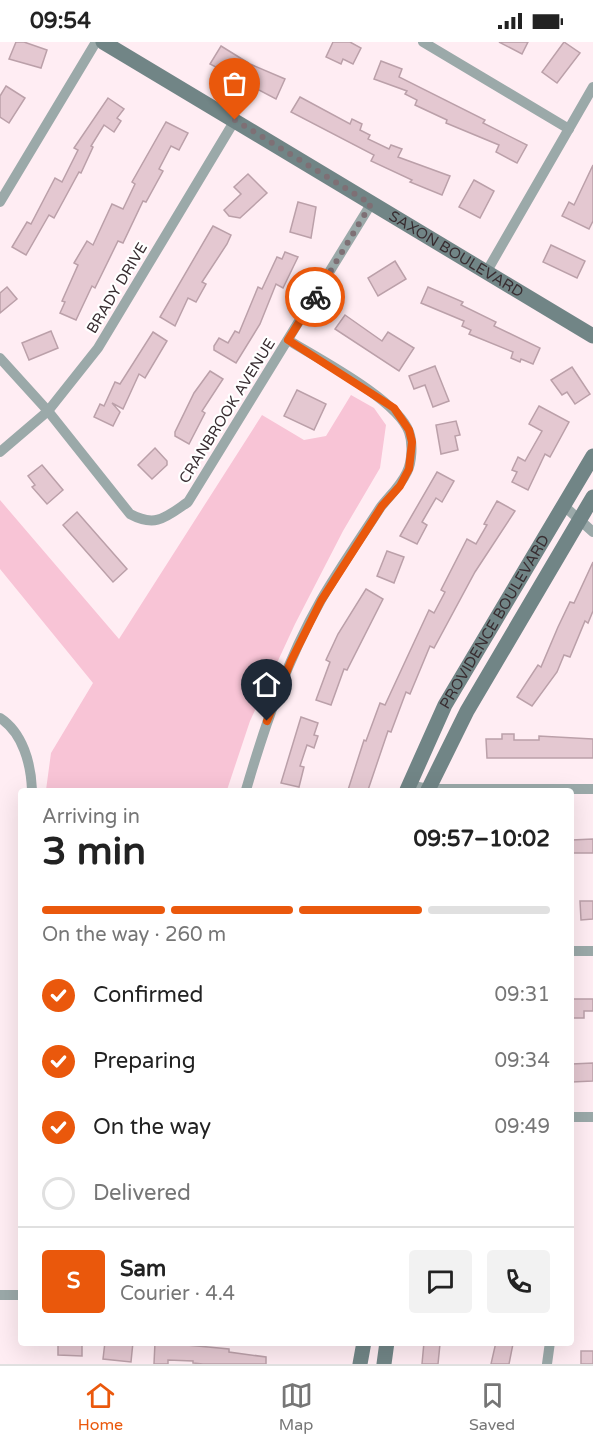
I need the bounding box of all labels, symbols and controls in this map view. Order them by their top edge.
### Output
text: 09:54 [30,8,91,34]
pin [209,58,260,120]
icon: bag [218,67,251,100]
street label: SAXON BOULEVARD [386,207,527,301]
street label: BRADY DRIVE [83,239,151,337]
courier [285,267,345,327]
icon: bike [299,281,332,314]
street label: CRANBROOK AVENUE [175,335,279,487]
street label: PROVIDENCE BOULEVARD [436,531,553,712]
pin [241,659,292,721]
icon: home [250,668,283,701]
text: Arriving in [42,805,140,829]
text: 09:57–10:02 [413,826,550,852]
text: 3 min [42,828,146,875]
text: On the way · 260 m [42,923,226,947]
icon: check [42,979,75,1012]
text: Confirmed [93,982,203,1008]
text: 09:31 [495,983,550,1007]
icon: check [42,1045,75,1078]
text: Preparing [93,1048,196,1074]
text: 09:34 [495,1049,550,1073]
icon: check [42,1111,75,1144]
text: On the way [93,1114,211,1140]
text: 09:49 [495,1115,550,1139]
text: Delivered [93,1180,191,1206]
button: chat [409,1250,472,1313]
button: phone [487,1250,550,1313]
text: Sam [120,1256,166,1282]
text: S [67,1268,80,1294]
text: Courier · 4.4 [120,1282,235,1306]
tab: Home [78,1379,123,1435]
tab: Map [279,1379,313,1435]
tab: Saved [469,1379,515,1435]

